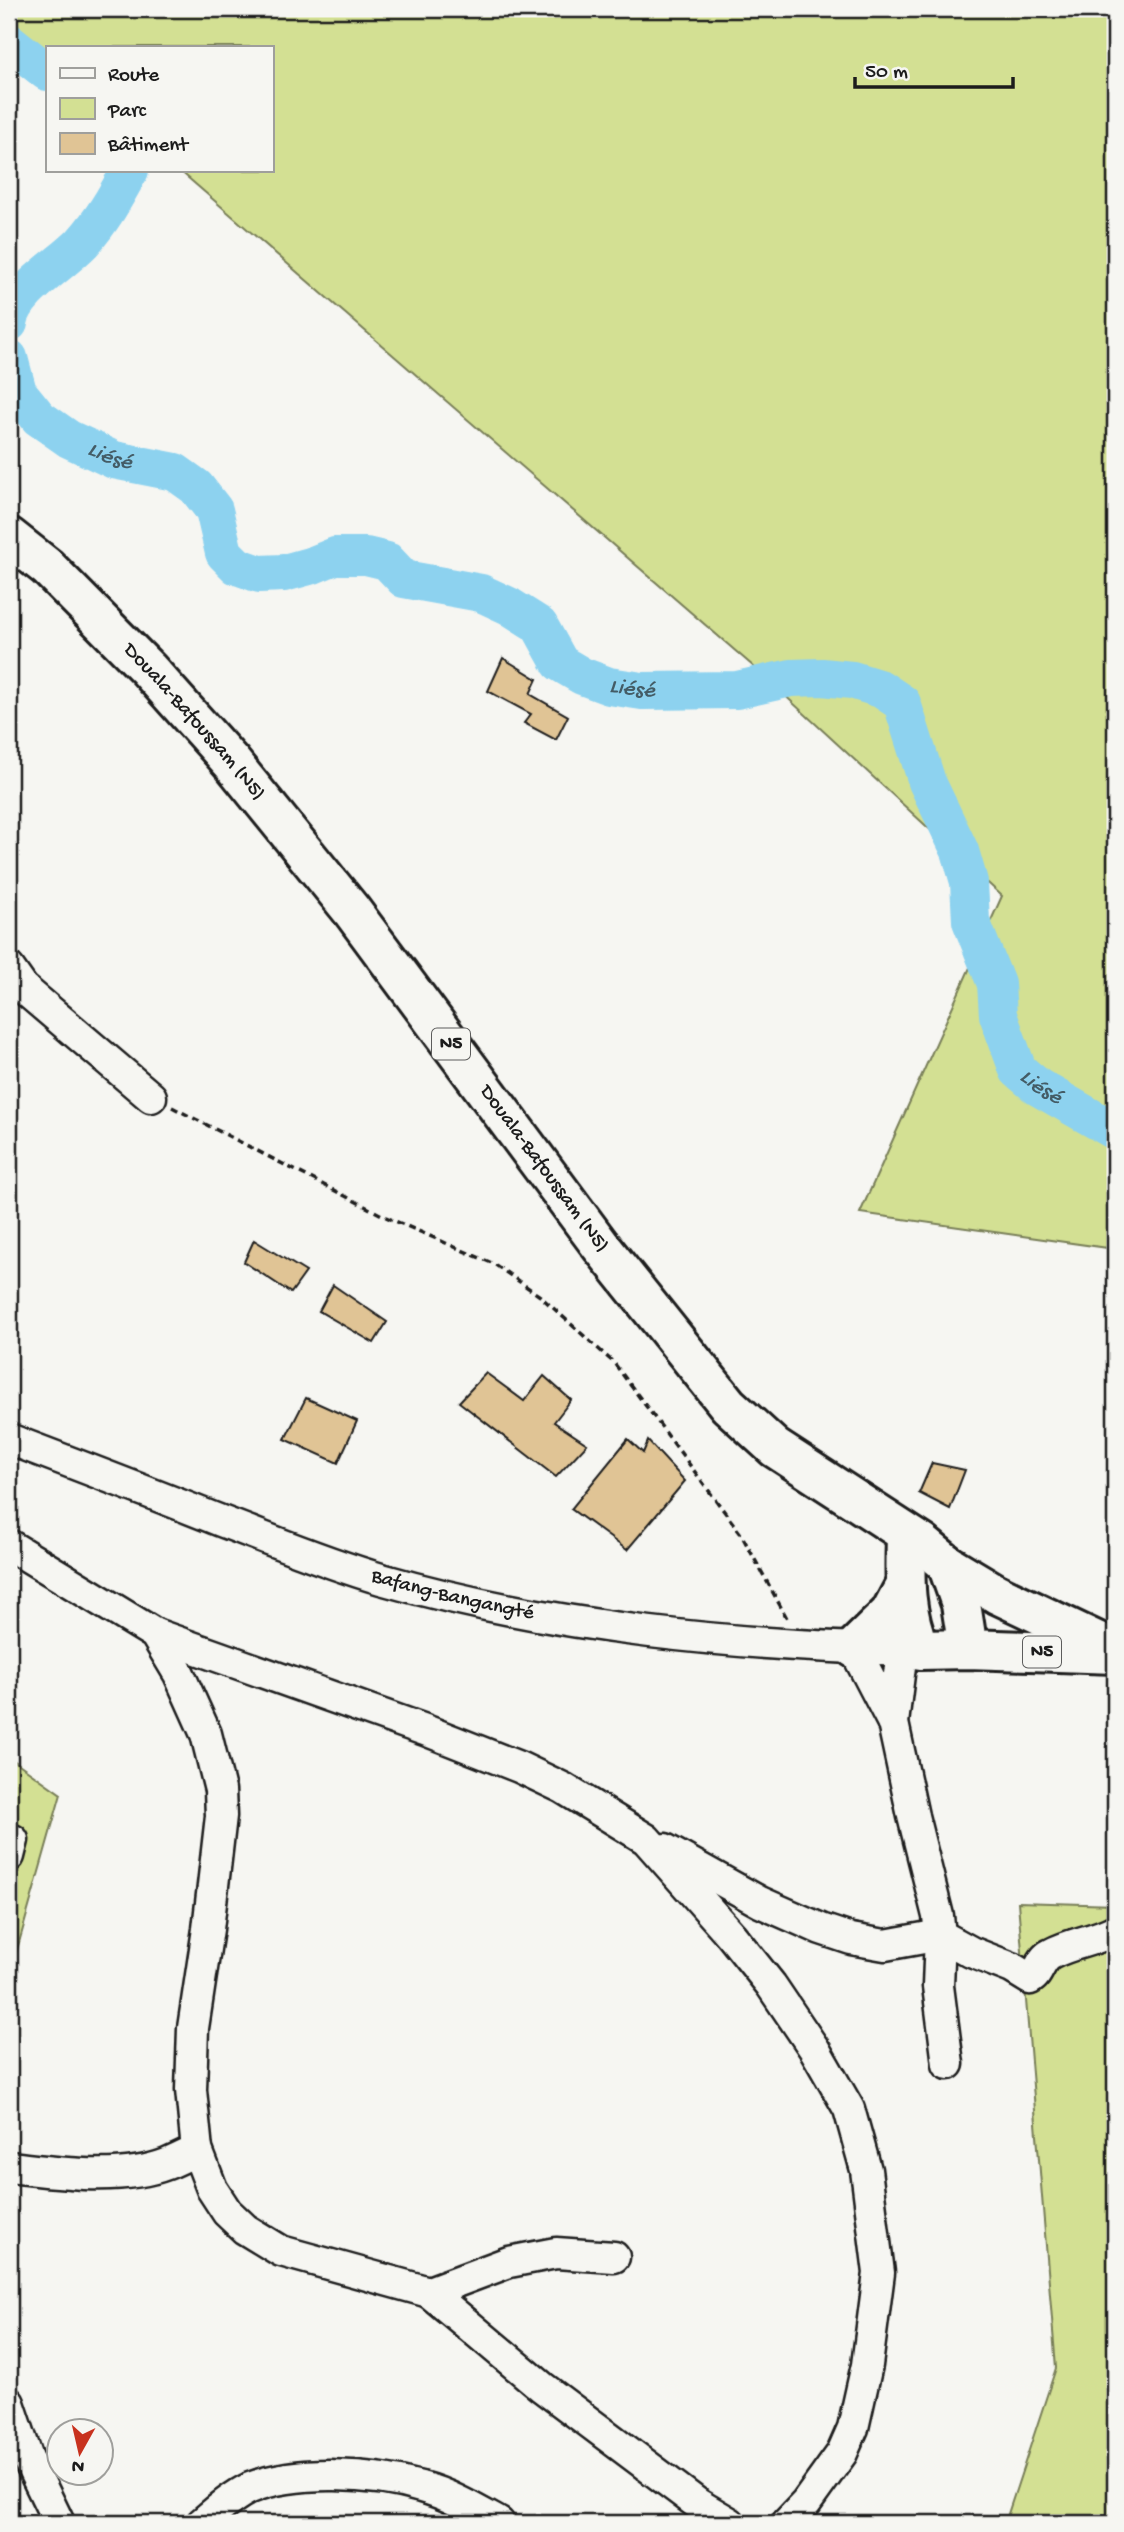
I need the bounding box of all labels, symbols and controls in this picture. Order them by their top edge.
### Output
legend [46,46,273,172]
scale bar [855,46,1012,90]
text: 50 m [865,61,908,86]
text: Route [108,64,160,89]
text: Parc [107,100,147,125]
text: Bâtiment [107,134,190,159]
water label: Liésé [83,436,136,477]
street label: Douala-Bafoussam (N5) [116,637,270,806]
water label: Liésé [608,673,657,705]
road number: N5 [432,1028,470,1060]
water label: Liésé [1014,1064,1069,1112]
street label: Douala-Bafoussam (N5) [472,1079,614,1258]
street label: Bafang-Bangangté [367,1564,537,1627]
road number: N5 [1023,1636,1061,1668]
north arrow [46,2416,116,2486]
text: N [70,2453,86,2478]

